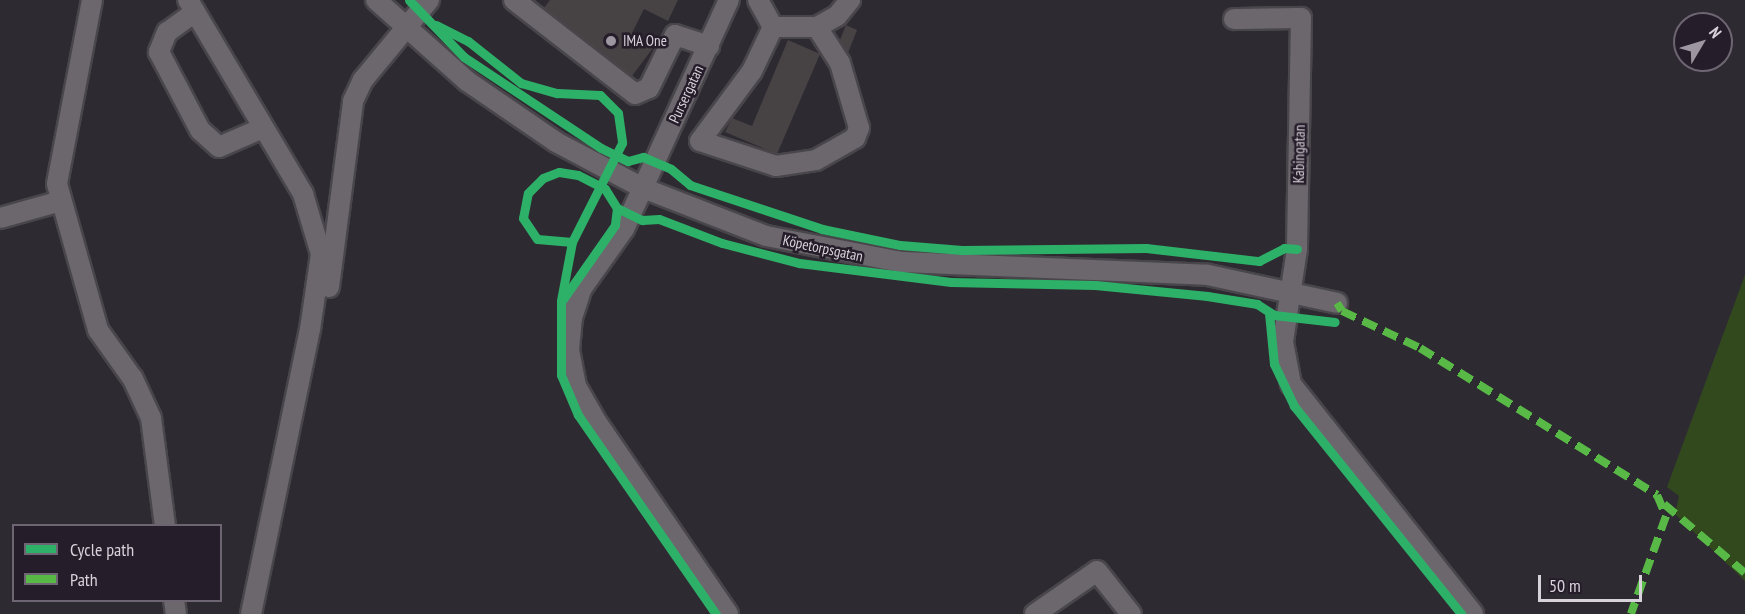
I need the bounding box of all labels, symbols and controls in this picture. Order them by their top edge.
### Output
north arrow [1673,12,1733,72]
text: N [1705,23,1726,42]
place label: IMA One [623,32,667,50]
marker: IMA One [604,34,618,48]
street label: Pursergatan [665,62,707,126]
street label: Kabingatan [1289,125,1309,183]
street label: Köpetorpsgatan [781,231,865,265]
legend [12,524,222,602]
text: Cycle path [70,538,134,561]
scale bar [1541,563,1644,601]
text: Path [70,568,98,591]
text: 50 m [1549,574,1581,597]

